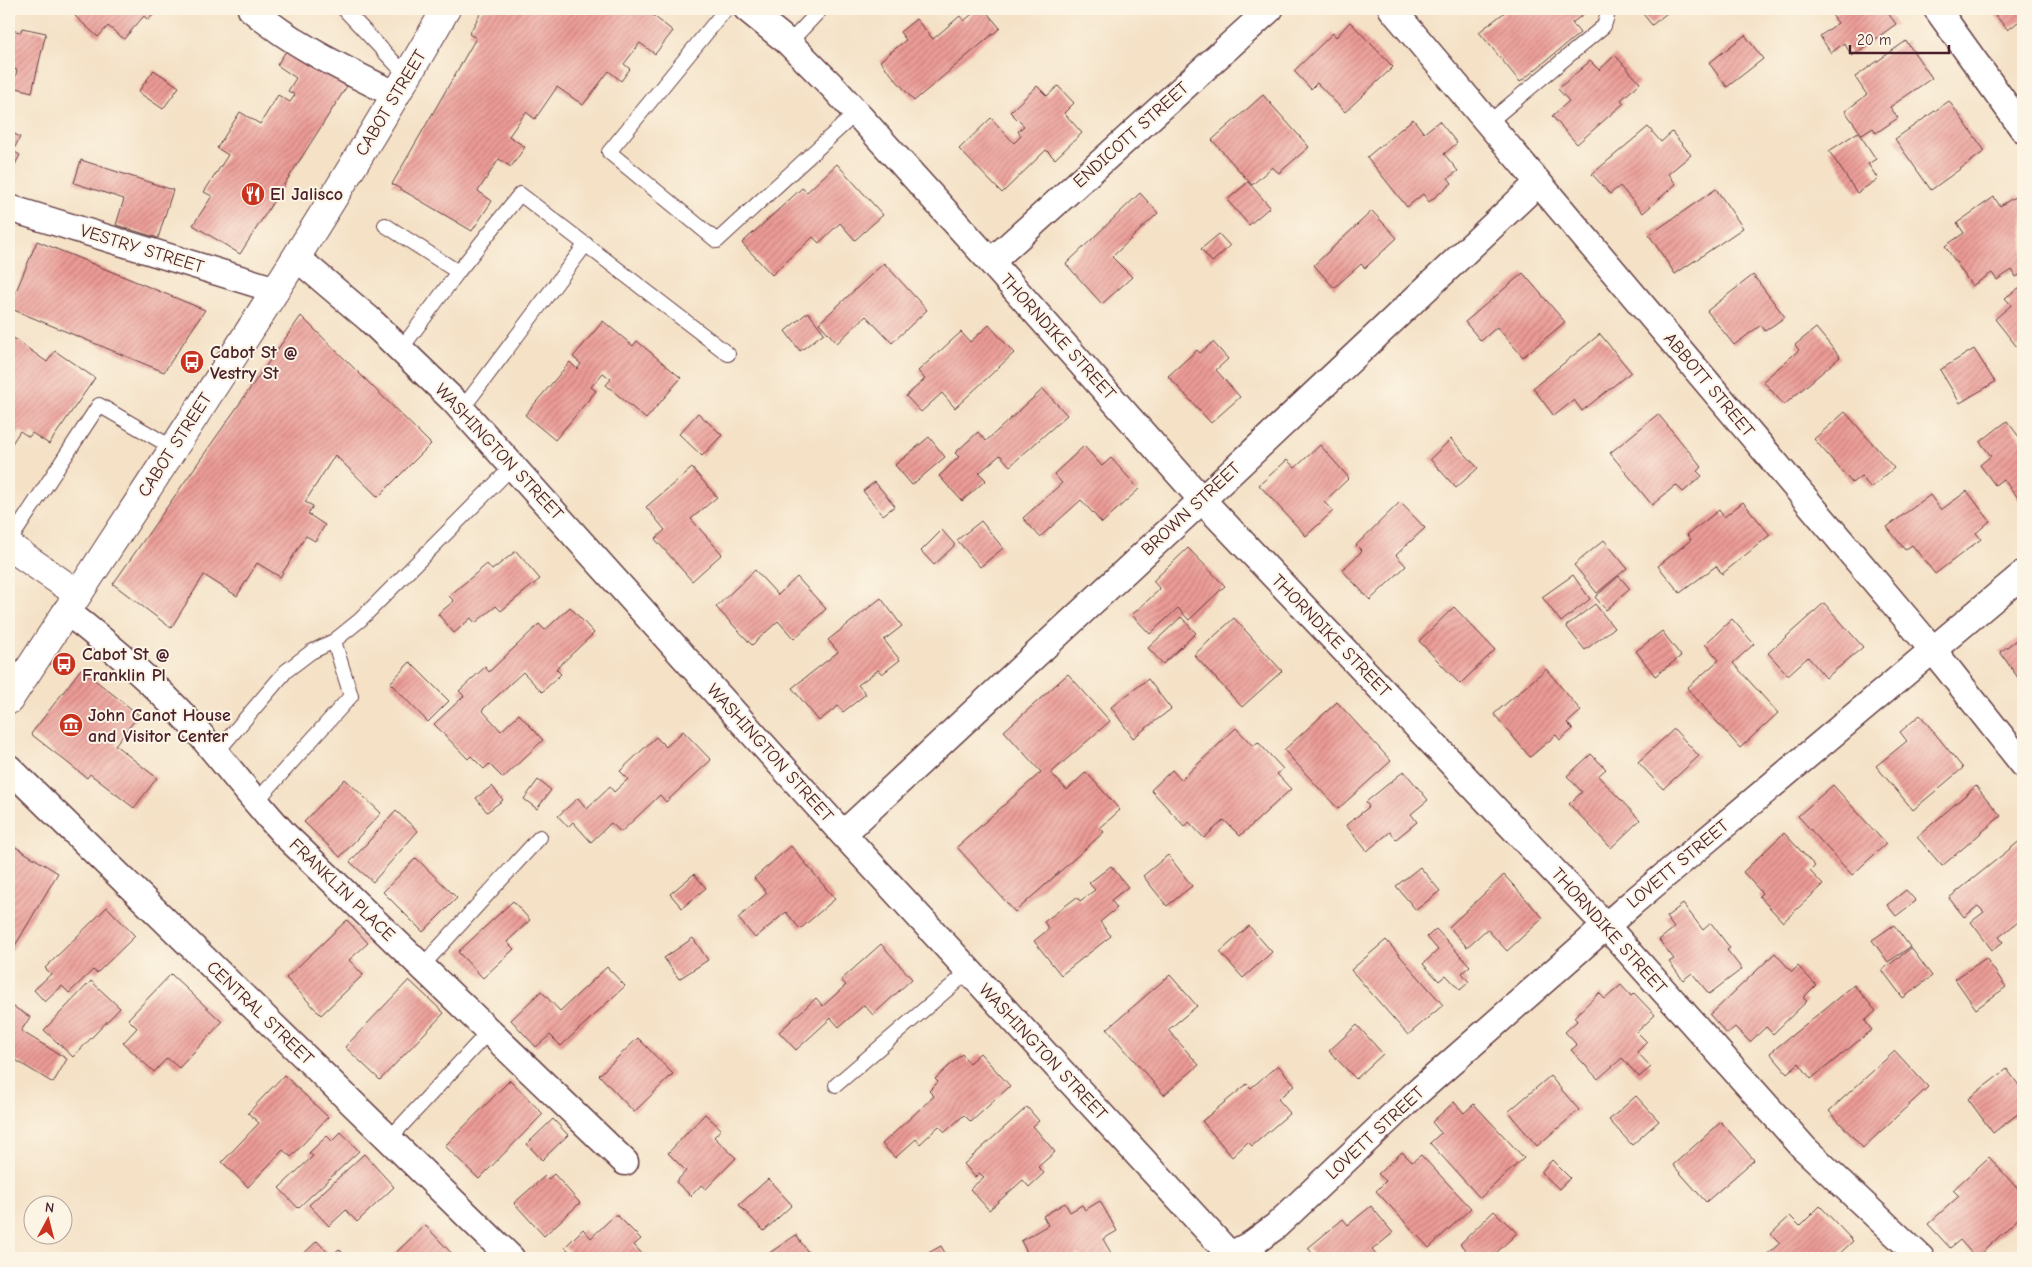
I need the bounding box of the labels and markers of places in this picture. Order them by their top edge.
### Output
restaurant icon: El Jalisco [240,181,266,207]
place label: El Jalisco [270,184,343,205]
place label: Cabot St @ Vestry St [210,342,298,384]
bus stop icon: Cabot St @ Vestry St [179,349,205,375]
place label: Cabot St @ Franklin Pl [82,644,170,686]
bus stop icon: Cabot St @ Franklin Pl [51,651,77,677]
place label: John Canot House and Visitor Center [88,705,231,747]
museum icon: John Canot House and Visitor Center [58,712,84,738]

